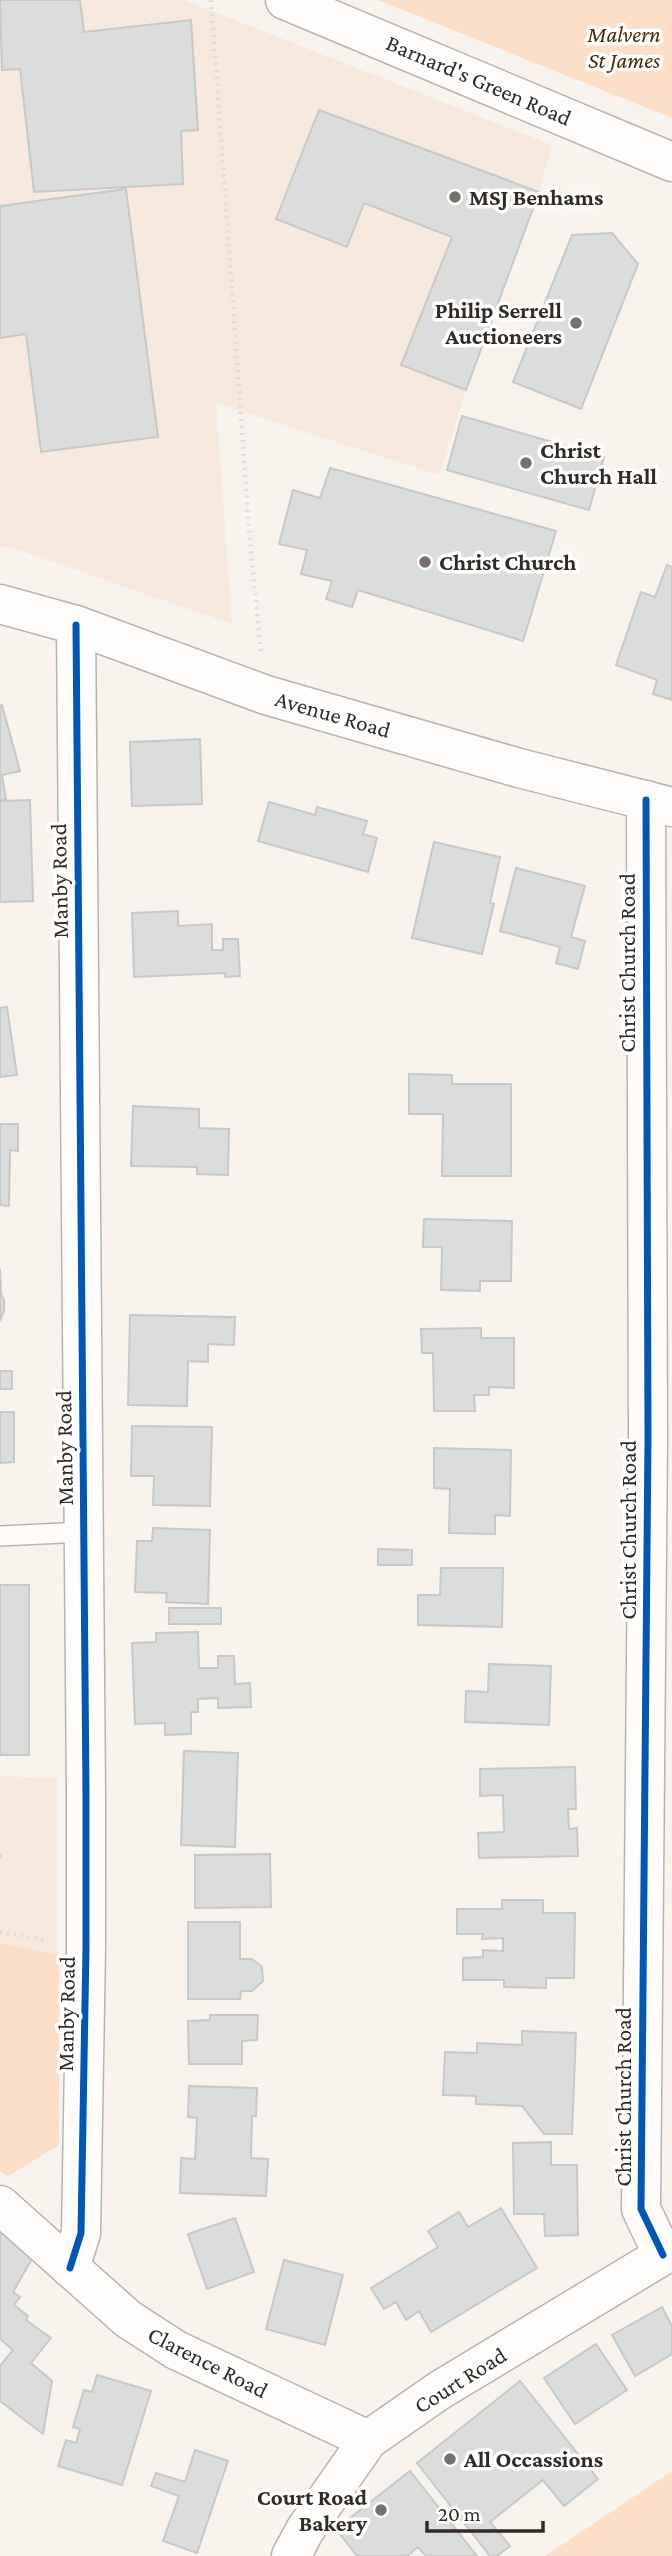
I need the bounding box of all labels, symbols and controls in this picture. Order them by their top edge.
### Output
park label: Malvern St James [586,21,661,73]
street label: Barnard's Green Road [383,29,575,131]
place label: MSJ Benhams [469,184,603,210]
marker: MSJ Benhams [447,189,463,205]
place label: Philip Serrell Auctioneers [435,297,562,349]
marker: Philip Serrell Auctioneers [568,315,584,331]
place label: Christ Church Hall [540,437,657,489]
marker: Christ Church Hall [518,455,534,471]
place label: Christ Church [439,549,576,575]
marker: Christ Church [417,554,433,570]
street label: Avenue Road [272,685,394,743]
street label: Manby Road [45,823,73,939]
street label: Christ Church Road [614,873,640,1053]
street label: Manby Road [50,1390,78,1506]
street label: Christ Church Road [615,1440,641,1620]
street label: Manby Road [52,1956,80,2072]
street label: Christ Church Road [610,2007,636,2187]
street label: Clarence Road [144,2321,272,2403]
street label: Court Road [409,2341,511,2419]
place label: All Occassions [463,2446,603,2472]
marker: All Occassions [442,2451,458,2467]
place label: Court Road Bakery [257,2484,368,2536]
scale bar [427,2490,542,2534]
marker: Court Road Bakery [373,2502,389,2518]
text: 20 m [438,2502,481,2526]

